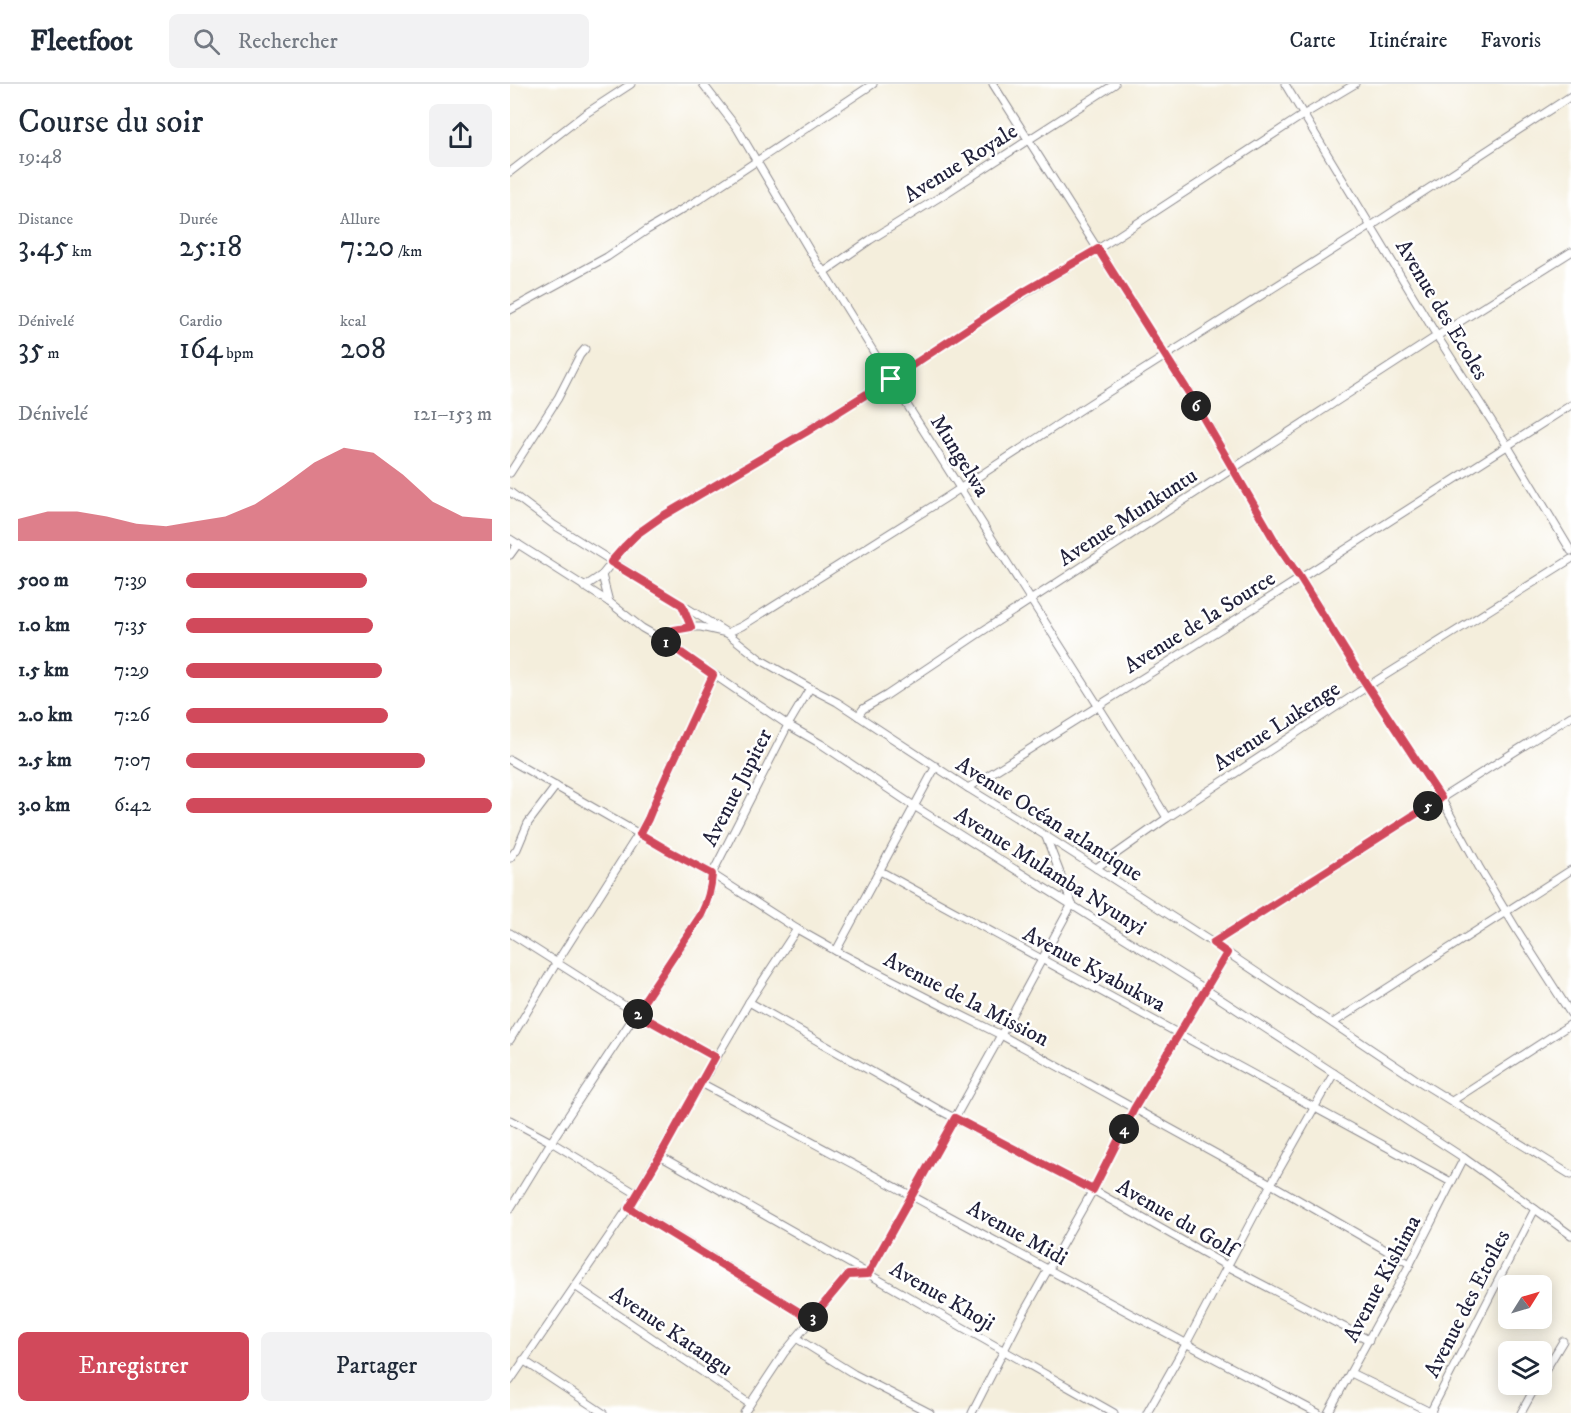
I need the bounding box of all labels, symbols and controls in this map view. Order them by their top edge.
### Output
search box [169,14,589,68]
text: Fleetfoot [30,24,133,59]
icon: search [190,25,223,58]
text: Rechercher [238,28,338,55]
text: Carte [1290,28,1336,54]
text: Itinéraire [1369,28,1447,54]
text: Favoris [1480,28,1541,54]
text: Course du soir [18,102,203,143]
button: share [429,104,492,167]
street label: Avenue Royale [899,118,1023,209]
text: 19:48 [18,145,62,170]
text: Distance [18,209,73,229]
text: Durée [179,209,218,229]
text: Allure [340,209,380,229]
text: 3.45 [18,229,69,266]
text: 25:18 [179,229,242,266]
text: 7:20 [340,229,395,266]
street label: Avenue des Ecoles [1389,235,1494,385]
text: km [69,241,92,261]
text: /km [395,241,422,261]
text: Dénivelé [18,311,74,331]
text: Cardio [179,311,222,331]
text: kcal [340,311,366,331]
text: 35 [18,331,44,368]
text: 164 [179,331,223,368]
text: 208 [340,331,386,368]
text: m [44,343,60,363]
text: bpm [223,343,254,363]
pin [865,353,916,404]
icon: arrive [874,362,907,395]
pin: 6 [1181,391,1211,421]
text: 6 [1192,396,1200,416]
text: Dénivelé [18,402,88,427]
text: 121–153 m [413,402,492,427]
street label: Mungelwa [924,410,996,502]
street label: Avenue Munkuntu [1053,462,1202,572]
street label: Avenue de la Source [1119,565,1280,680]
text: 500 m [18,568,69,593]
text: 7:39 [114,568,147,593]
text: 1.0 km [18,613,70,638]
text: 7:35 [114,613,147,638]
pin: 1 [651,627,681,657]
text: 1 [663,632,669,652]
text: 1.5 km [18,658,69,683]
text: 7:29 [114,658,150,683]
street label: Avenue Lukenge [1208,675,1345,777]
text: 2.0 km [18,703,73,728]
text: 7:26 [114,703,150,728]
street label: Avenue Jupiter [696,724,779,851]
text: 2.5 km [18,748,72,773]
text: 7:07 [114,748,151,773]
street label: Avenue Océan atlantique [951,751,1147,888]
pin: 5 [1413,791,1443,821]
text: 3.0 km [18,793,70,818]
text: 6:42 [114,793,151,818]
text: 5 [1424,796,1432,816]
street label: Avenue Mulamba Nyunyi [949,801,1151,941]
street label: Avenue Kyabukwa [1018,920,1171,1019]
street label: Avenue de la Mission [879,946,1054,1053]
pin: 2 [623,999,653,1029]
text: 2 [634,1004,642,1024]
pin: 4 [1109,1114,1139,1144]
text: 4 [1119,1119,1129,1139]
street label: Avenue du Golf [1111,1173,1245,1266]
street label: Avenue Midi [962,1195,1072,1272]
street label: Avenue Kishima [1338,1210,1427,1347]
street label: Avenue des Etoiles [1418,1225,1516,1382]
street label: Avenue Khoji [885,1255,1000,1337]
north arrow [1498,1275,1552,1329]
map controls [1498,1275,1552,1395]
street label: Avenue Katangu [605,1280,738,1382]
pin: 3 [798,1302,828,1332]
text: 3 [810,1307,816,1327]
button: Enregistrer [18,1332,249,1401]
button: Partager [261,1332,492,1401]
button: layers [1498,1341,1552,1395]

